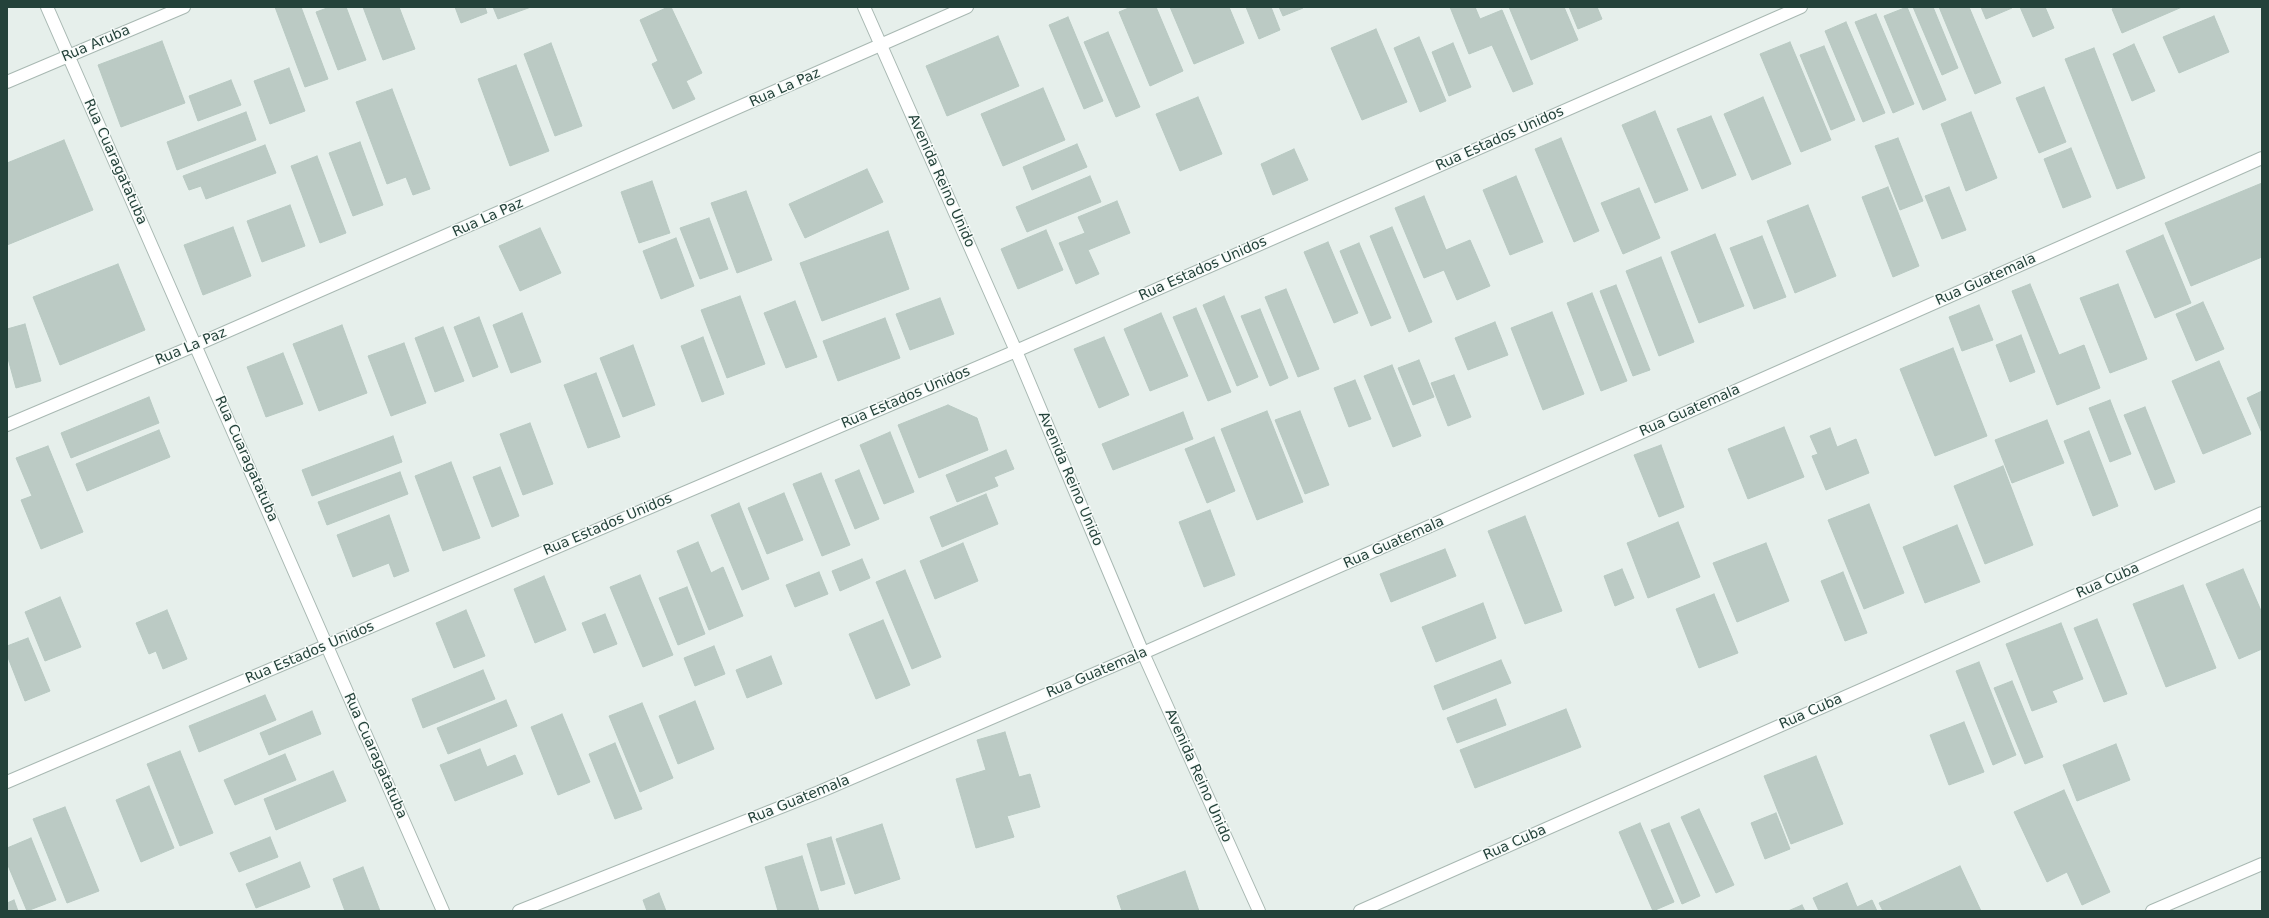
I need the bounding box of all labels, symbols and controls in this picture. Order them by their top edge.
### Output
street label: Rua Aruba [59,22,133,66]
street label: Rua La Paz [747,65,823,111]
street label: Rua Cuaragatatuba [80,96,150,228]
street label: Rua Estados Unidos [1433,103,1567,175]
street label: Avenida Reino Unido [904,112,978,250]
street label: Rua La Paz [450,195,526,241]
street label: Rua Estados Unidos [1136,233,1270,305]
street label: Rua Guatemala [1933,250,2039,310]
street label: Rua La Paz [153,325,229,369]
street label: Rua Estados Unidos [839,363,973,433]
street label: Rua Guatemala [1637,381,1743,441]
street label: Rua Cuaragatatuba [211,393,281,525]
street label: Avenida Reino Unido [1034,409,1106,549]
street label: Rua Estados Unidos [541,490,675,560]
street label: Rua Guatemala [1341,513,1447,573]
street label: Rua Cuba [2074,560,2142,602]
street label: Rua Estados Unidos [243,618,377,688]
street label: Rua Guatemala [1044,644,1150,702]
street label: Rua Cuaragatatuba [340,690,410,822]
street label: Rua Cuba [1777,691,1845,733]
street label: Avenida Reino Unido [1161,707,1235,845]
street label: Rua Guatemala [746,772,852,828]
street label: Rua Cuba [1481,822,1549,864]

